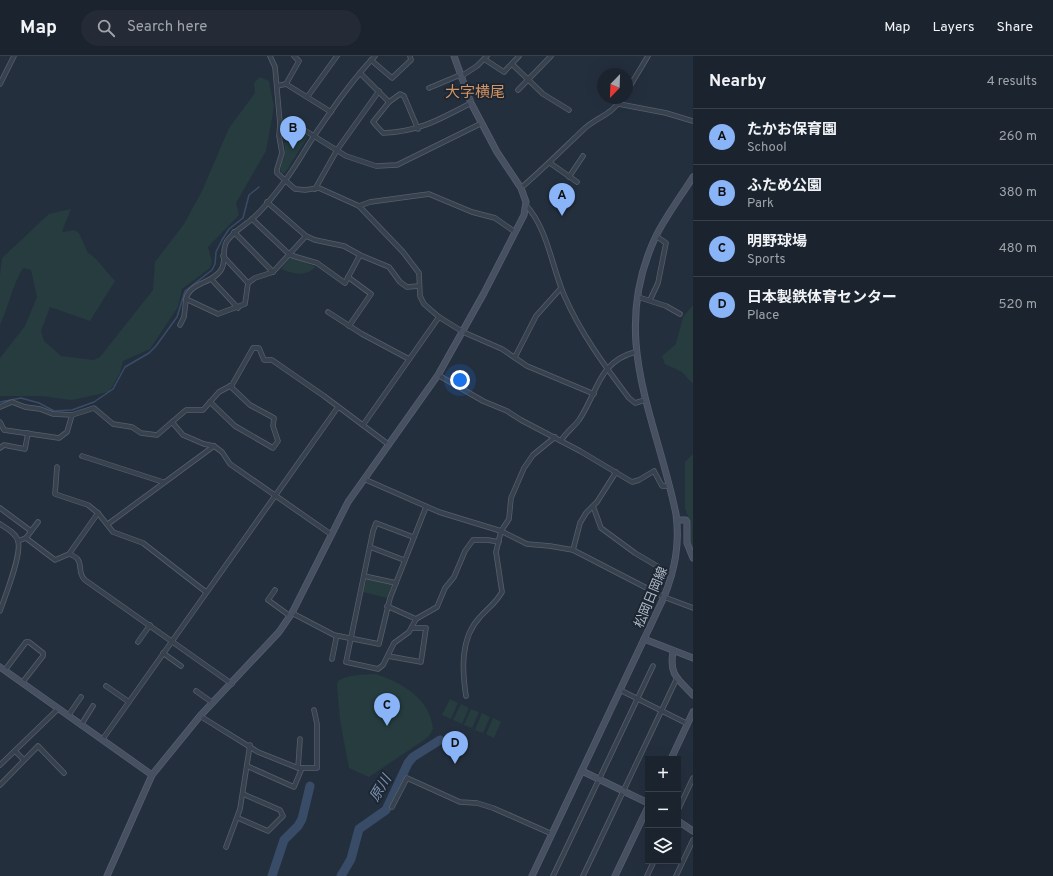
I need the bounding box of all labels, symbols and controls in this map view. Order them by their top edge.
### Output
search box [81,10,361,46]
text: Map [20,16,57,40]
icon: search [95,17,117,39]
text: Search here [127,18,207,37]
text: Map [884,19,910,36]
text: Layers [932,19,974,36]
text: Share [996,19,1033,36]
north arrow [597,68,633,104]
text: Nearby [709,71,766,93]
text: 4 results [987,74,1037,90]
district label: 大字横尾 [445,84,505,103]
pin: B [280,116,306,149]
text: たかお保育園 [747,121,837,140]
text: A [717,129,727,145]
text: 260 m [999,129,1037,145]
text: School [747,140,787,156]
text: ふため公園 [747,177,822,196]
pin: A [549,183,575,216]
text: B [718,185,726,201]
text: 380 m [999,185,1037,201]
text: Park [747,196,774,212]
text: 明野球場 [747,233,807,252]
text: C [718,241,726,257]
text: 480 m [999,241,1037,257]
text: Sports [747,252,786,268]
text: 日本製鉄体育センター [747,289,897,308]
text: D [717,297,727,313]
text: 520 m [999,297,1037,313]
text: Place [747,308,779,324]
your location [450,370,470,390]
street label: 松岡日岡線 [631,564,672,631]
pin: C [374,693,400,726]
pin: D [442,731,468,764]
map controls [645,756,681,864]
button: + [645,756,681,792]
water label: 原川 [367,771,397,805]
button: − [645,792,681,828]
button: layers [645,828,681,864]

